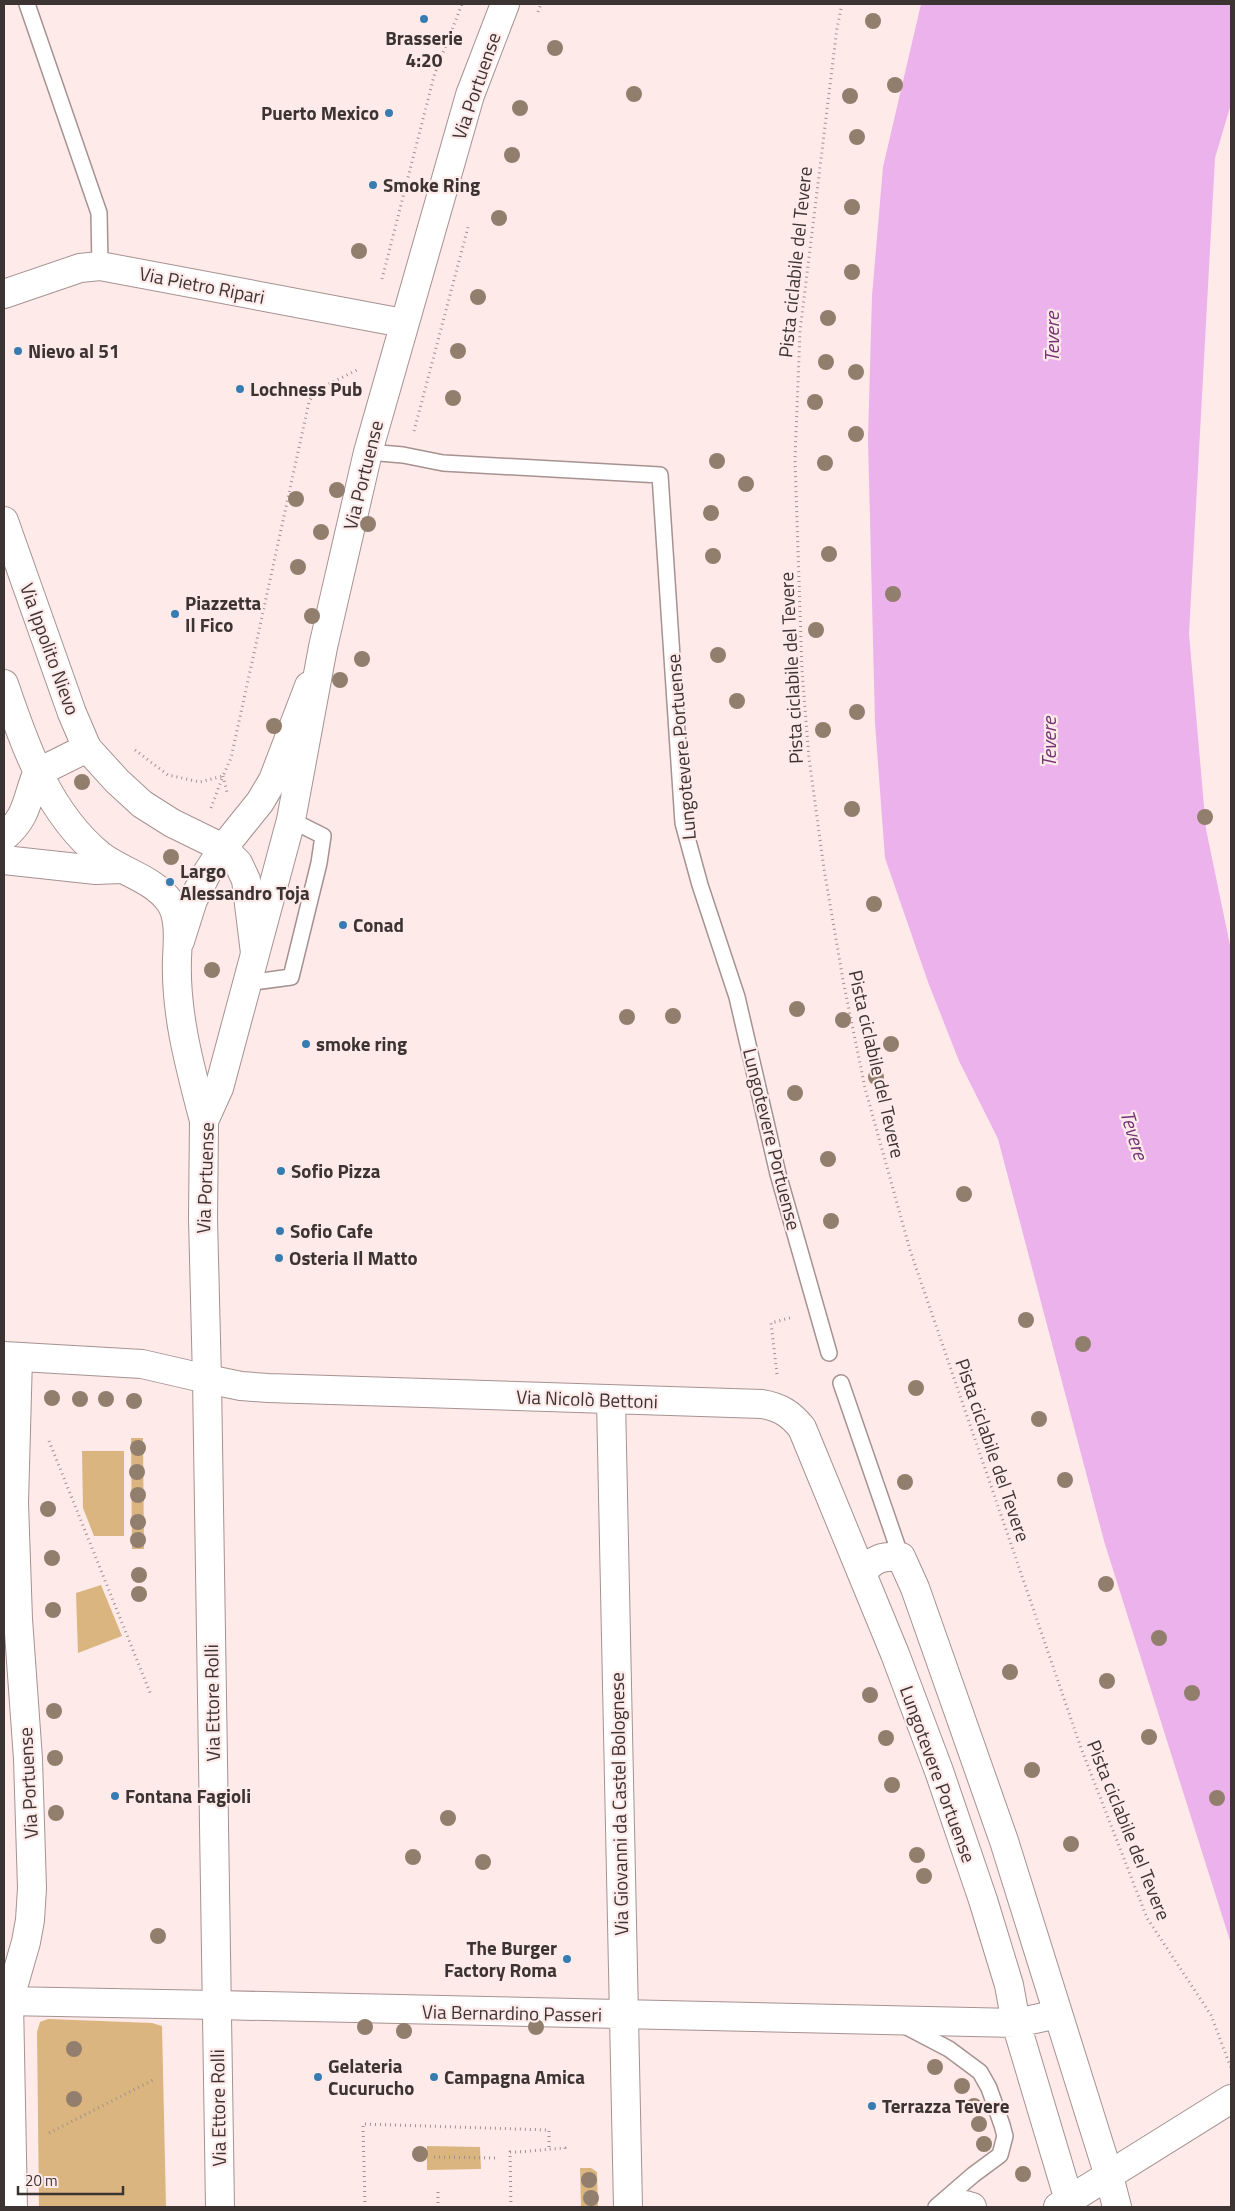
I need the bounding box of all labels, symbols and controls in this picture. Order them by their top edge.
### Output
marker: Brasserie 4:20 [418,13,430,25]
place label: Brasserie 4:20 [385,23,463,74]
street label: Via Portuense [444,28,507,143]
place label: Puerto Mexico [261,98,379,127]
marker: Puerto Mexico [383,107,395,119]
street label: Pista ciclabile del Tevere [770,165,819,359]
place label: Smoke Ring [383,170,480,199]
marker: Smoke Ring [367,179,379,191]
street label: Via Pietro Ripari [137,258,267,311]
water label: Tevere [1036,310,1067,362]
place label: Nievo al 51 [28,336,120,365]
marker: Nievo al 51 [12,345,24,357]
place label: Lochness Pub [250,374,362,403]
marker: Lochness Pub [234,383,246,395]
street label: Via Portuense [335,417,390,533]
street label: Pista ciclabile del Tevere [771,571,810,765]
street label: Via Ippolito Nievo [13,579,88,719]
place label: Piazzetta Il Fico [185,588,262,639]
marker: Piazzetta Il Fico [169,608,181,620]
street label: Lungotevere Portuense [658,653,703,841]
water label: Tevere [1033,715,1064,767]
place label: Largo Alessandro Toja [180,856,310,907]
marker: Largo Alessandro Toja [164,876,176,888]
place label: Conad [353,910,404,939]
marker: Conad [337,919,349,931]
street label: Pista ciclabile del Tevere [842,967,913,1161]
place label: smoke ring [316,1029,407,1058]
marker: smoke ring [300,1038,312,1050]
street label: Lungotevere Portuense [736,1045,809,1233]
water label: Tevere [1112,1106,1157,1165]
street label: Via Portuense [188,1122,221,1234]
place label: Sofio Pizza [291,1156,381,1185]
marker: Sofio Pizza [275,1165,287,1177]
place label: Sofio Cafe [290,1216,373,1245]
marker: Sofio Cafe [274,1225,286,1237]
place label: Osteria Il Matto [289,1243,418,1272]
marker: Osteria Il Matto [273,1252,285,1264]
street label: Pista ciclabile del Tevere [948,1354,1038,1545]
street label: Via Nicolò Bettoni [516,1382,658,1415]
street label: Via Ettore Rolli [196,1644,227,1762]
street label: Via Giovanni da Castel Bolognese [602,1672,635,1936]
street label: Lungotevere Portuense [893,1681,984,1866]
street label: Via Portuense [10,1726,45,1840]
street label: Pista ciclabile del Tevere [1080,1735,1179,1924]
place label: Fontana Fagioli [125,1781,251,1810]
marker: Fontana Fagioli [109,1790,121,1802]
place label: The Burger Factory Roma [444,1933,557,1984]
marker: The Burger Factory Roma [561,1953,573,1965]
street label: Via Bernardino Passeri [422,1996,602,2029]
street label: Via Ettore Rolli [202,2049,233,2167]
place label: Gelateria Cucurucho [328,2051,414,2102]
place label: Campagna Amica [444,2062,585,2091]
marker: Gelateria Cucurucho [312,2071,324,2083]
marker: Campagna Amica [428,2071,440,2083]
place label: Terrazza Tevere [882,2091,1010,2120]
marker: Terrazza Tevere [866,2100,878,2112]
scale bar [18,2164,122,2196]
text: 20 m [25,2169,58,2192]

